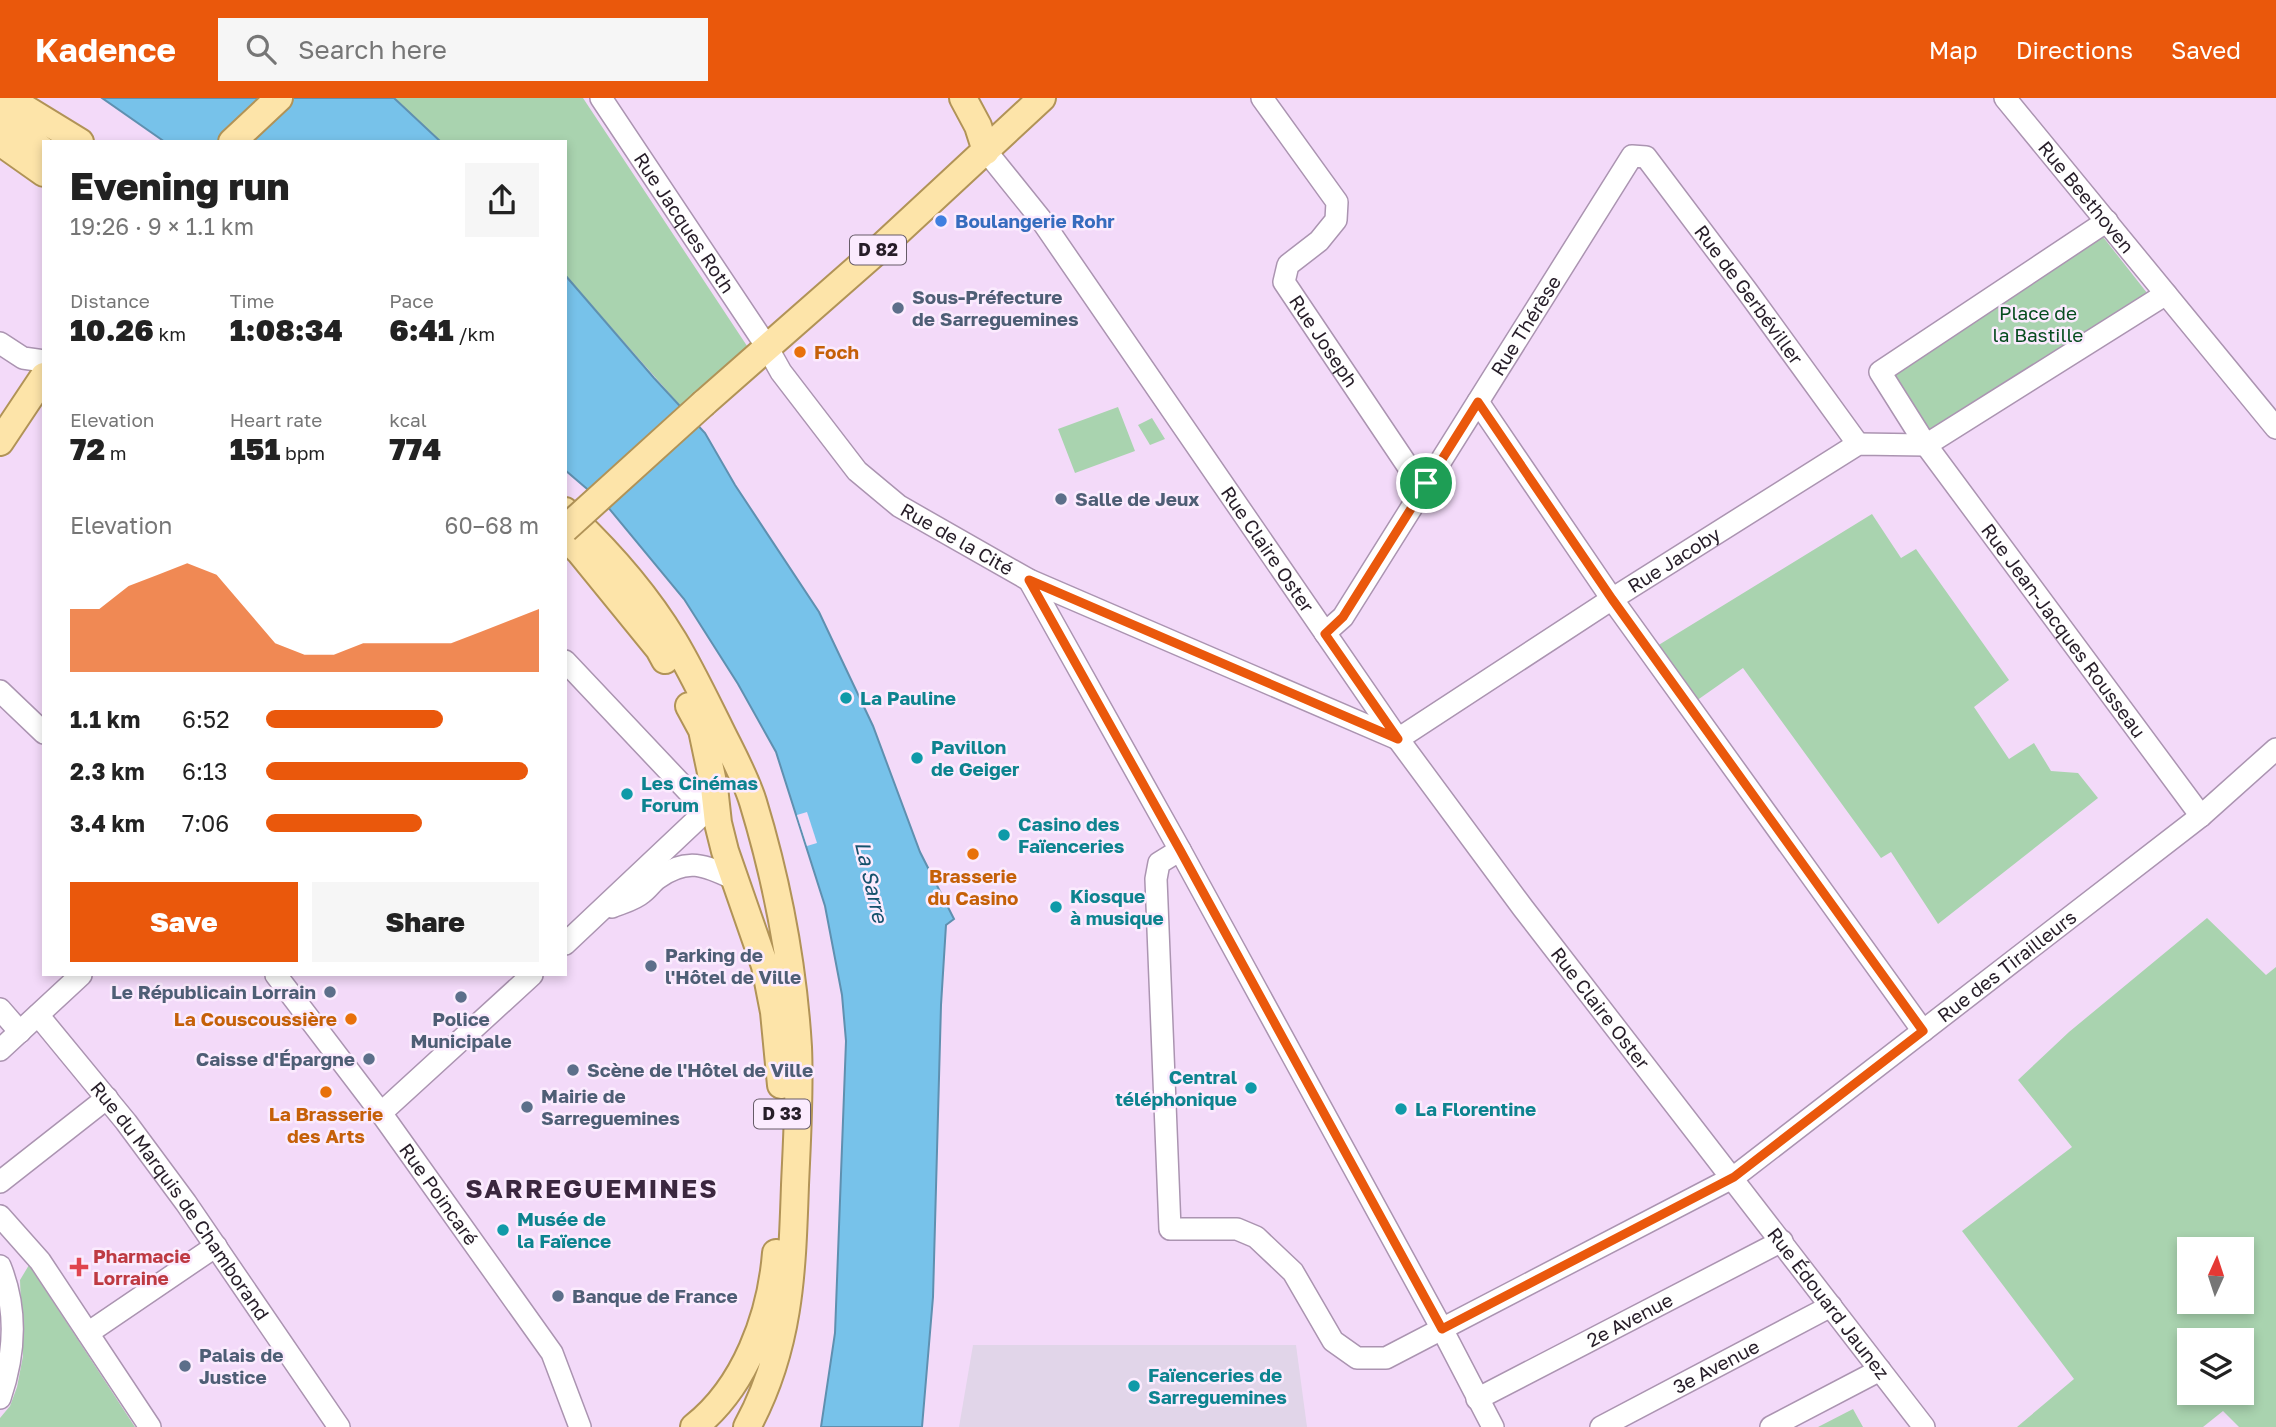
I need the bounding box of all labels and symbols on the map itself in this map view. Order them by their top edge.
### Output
street label: Rue Beethoven [2034,136,2139,257]
street label: Rue Jacques Roth [630,148,740,297]
place label: Boulangerie Rohr [955,209,1115,232]
marker: Boulangerie Rohr [933,213,949,229]
street label: Rue de Gerbéviller [1690,220,1809,369]
road number: D 82 [850,236,906,265]
street label: Rue Thérèse [1485,271,1565,380]
place label: Sous-Préfecture de Sarreguemines [912,285,1079,330]
street label: Rue Joseph [1285,290,1363,391]
marker: Sous-Préfecture de Sarreguemines [890,300,906,316]
park label: Place de la Bastille [1993,301,2083,346]
place label: Foch [814,340,859,363]
marker: Foch [792,344,808,360]
pin [1396,453,1456,513]
street label: Rue Claire Oster [1217,482,1320,617]
place label: Salle de Jeux [1075,487,1199,510]
marker: Salle de Jeux [1053,491,1069,507]
street label: Rue de la Cité [897,497,1017,580]
street label: Rue Jean-Jacques Rousseau [1977,519,2151,742]
street label: Rue Jacoby [1623,522,1725,597]
place label: La Pauline [860,686,956,709]
marker: La Pauline [838,690,854,706]
place label: Pavillon de Geiger [931,735,1020,780]
marker: Pavillon de Geiger [909,750,925,766]
place label: Les Cinémas Forum [641,771,758,816]
marker: Les Cinémas Forum [619,786,635,802]
place label: Casino des Faïenceries [1018,812,1125,857]
marker: Casino des Faïenceries [996,827,1012,843]
water label: La Sarre [850,838,894,927]
marker: Brasserie du Casino [965,846,981,862]
place label: Brasserie du Casino [928,864,1019,909]
place label: Kiosque à musique [1070,884,1164,929]
marker: Kiosque à musique [1048,899,1064,915]
street label: Rue des Tirailleurs [1932,905,2081,1027]
street label: Rue Claire Oster [1546,942,1655,1074]
place label: Parking de l'Hôtel de Ville [665,943,801,988]
marker: Parking de l'Hôtel de Ville [643,958,659,974]
place label: Le Républicain Lorrain [111,980,316,1003]
marker: Le Républicain Lorrain [322,984,338,1000]
marker: Police Municipale [453,989,469,1005]
place label: La Couscoussière [174,1007,337,1030]
place label: Police Municipale [410,1007,512,1052]
marker: La Couscoussière [343,1011,359,1027]
place label: Caisse d'Épargne [196,1047,355,1070]
marker: Caisse d'Épargne [361,1051,377,1067]
place label: Scène de l'Hôtel de Ville [587,1058,813,1081]
marker: Scène de l'Hôtel de Ville [565,1062,581,1078]
place label: Central téléphonique [1115,1065,1237,1110]
street label: Rue du Marquis de Chamborand [86,1076,275,1324]
marker: Central téléphonique [1243,1080,1259,1096]
marker: La Brasserie des Arts [318,1084,334,1100]
place label: Mairie de Sarreguemines [541,1084,680,1129]
place label: La Florentine [1415,1097,1536,1120]
marker: Mairie de Sarreguemines [519,1099,535,1115]
road number: D 33 [754,1099,810,1128]
marker: La Florentine [1393,1101,1409,1117]
place label: La Brasserie des Arts [269,1102,383,1147]
street label: Rue Poincaré [395,1138,483,1249]
district label: SARREGUEMINES [465,1173,719,1204]
place label: Musée de la Faïence [517,1207,611,1252]
marker: Musée de la Faïence [495,1222,511,1238]
street label: Rue Édouard Jaunez [1763,1223,1895,1383]
north arrow [2177,1237,2254,1314]
place label: Pharmacie Lorraine [93,1244,191,1289]
marker: Pharmacie Lorraine [71,1259,87,1275]
place label: Banque de France [572,1284,738,1307]
marker: Banque de France [550,1288,566,1304]
street label: 2e Avenue [1582,1288,1676,1351]
street label: 3e Avenue [1669,1334,1763,1398]
place label: Palais de Justice [199,1343,283,1388]
marker: Palais de Justice [177,1358,193,1374]
place label: Faïenceries de Sarreguemines [1148,1363,1287,1408]
marker: Faïenceries de Sarreguemines [1126,1378,1142,1394]

